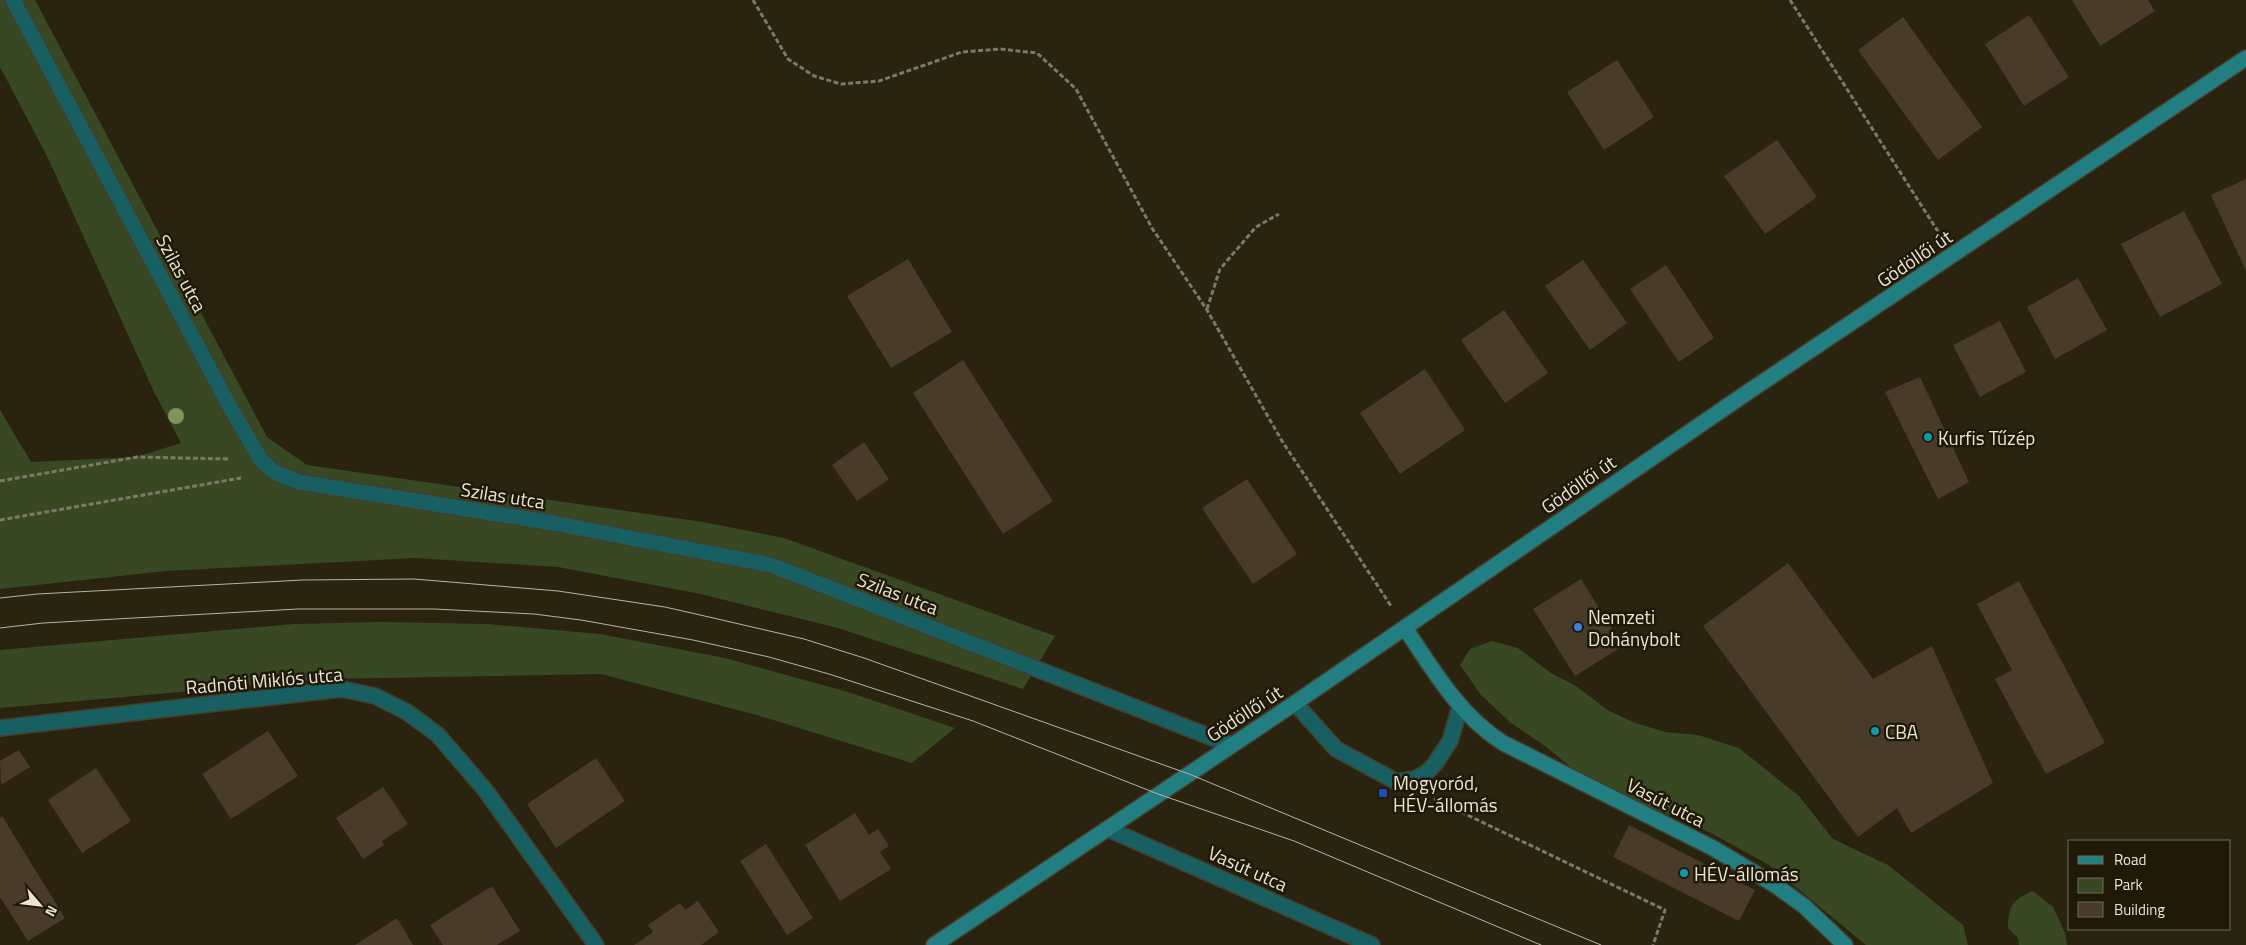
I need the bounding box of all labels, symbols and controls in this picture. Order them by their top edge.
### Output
street label: Gödöllői út [1870,222,1958,294]
street label: Szilas utca [149,229,215,318]
place label: Kurfis Tűzép [1938,423,2035,452]
marker: Kurfis Tűzép [1922,431,1934,443]
street label: Gödöllői út [1535,447,1622,520]
street label: Szilas utca [459,474,547,516]
street label: Szilas utca [853,564,943,622]
place label: Nemzeti Dohánybolt [1588,602,1681,653]
marker: Nemzeti Dohánybolt [1572,621,1584,633]
street label: Radnóti Miklós utca [184,659,344,701]
street label: Gödöllői út [1200,677,1288,749]
place label: CBA [1885,717,1918,746]
marker: CBA [1869,725,1881,737]
place label: Mogyoród, HÉV-állomás [1393,768,1498,819]
street label: Vasút utca [1622,770,1711,834]
marker: Mogyoród, HÉV-állomás [1377,787,1389,799]
street label: Vasút utca [1204,838,1293,899]
legend [2068,840,2231,930]
text: Road [2114,848,2146,871]
place label: HÉV-állomás [1694,859,1799,888]
marker: HÉV-állomás [1678,867,1690,879]
text: Park [2114,873,2143,896]
north arrow [15,880,65,930]
text: Building [2114,898,2165,921]
text: N [40,902,63,921]

